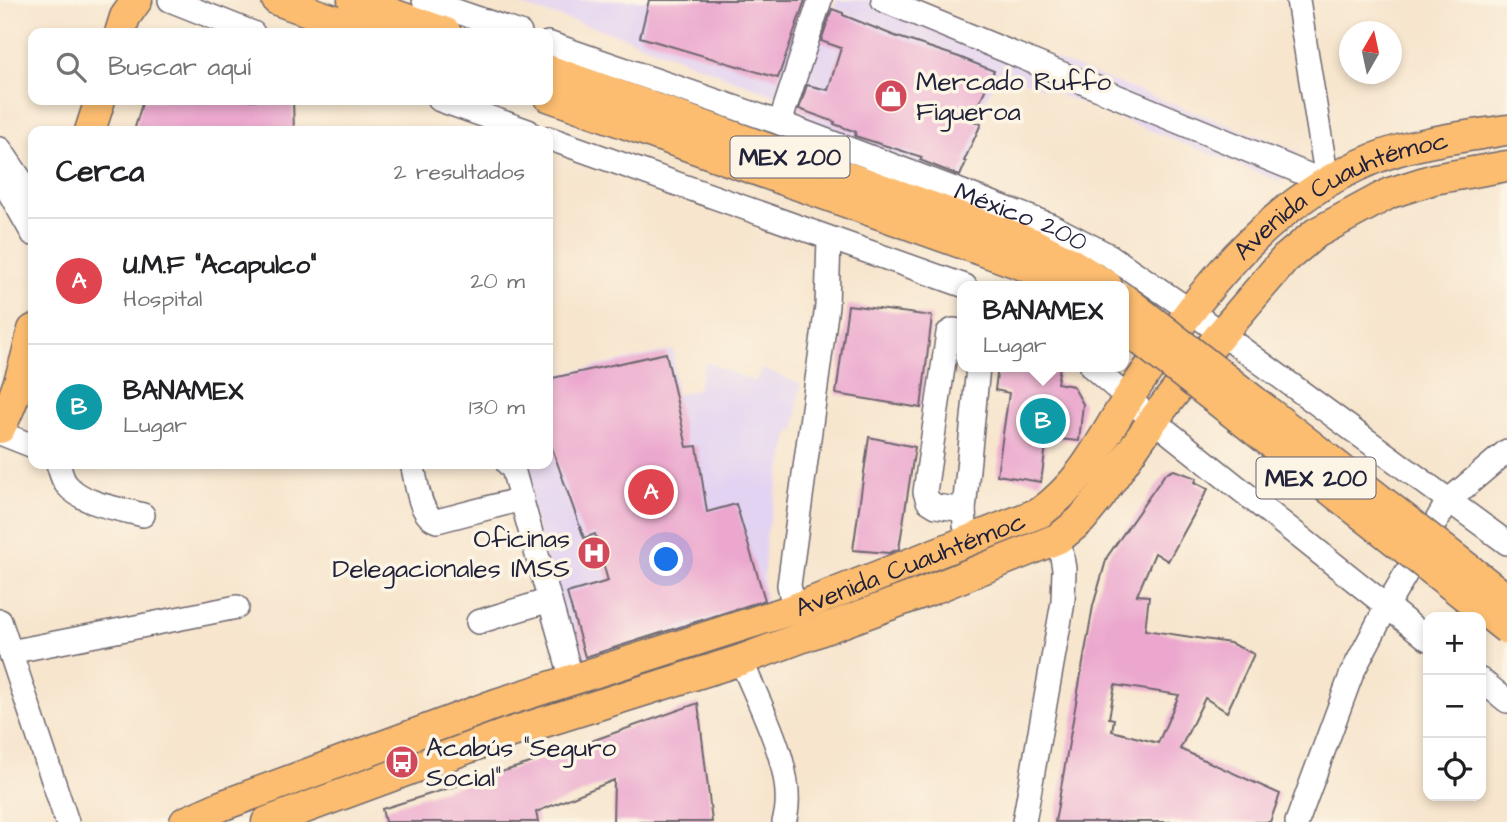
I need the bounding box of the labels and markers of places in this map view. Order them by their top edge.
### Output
place label: Mercado Ruffo Figueroa [916,64,1112,132]
shop icon: Mercado Ruffo Figueroa [872,77,910,115]
pin: B [1020,395,1066,447]
pin: A [628,466,674,518]
place label: Oficinas Delegacionales IMSS [333,521,570,589]
hospital icon: Oficinas Delegacionales IMSS [575,534,613,572]
place label: Acabús "Seguro Social" [426,730,616,796]
bus stop icon: Acabús "Seguro Social" [383,743,421,781]

